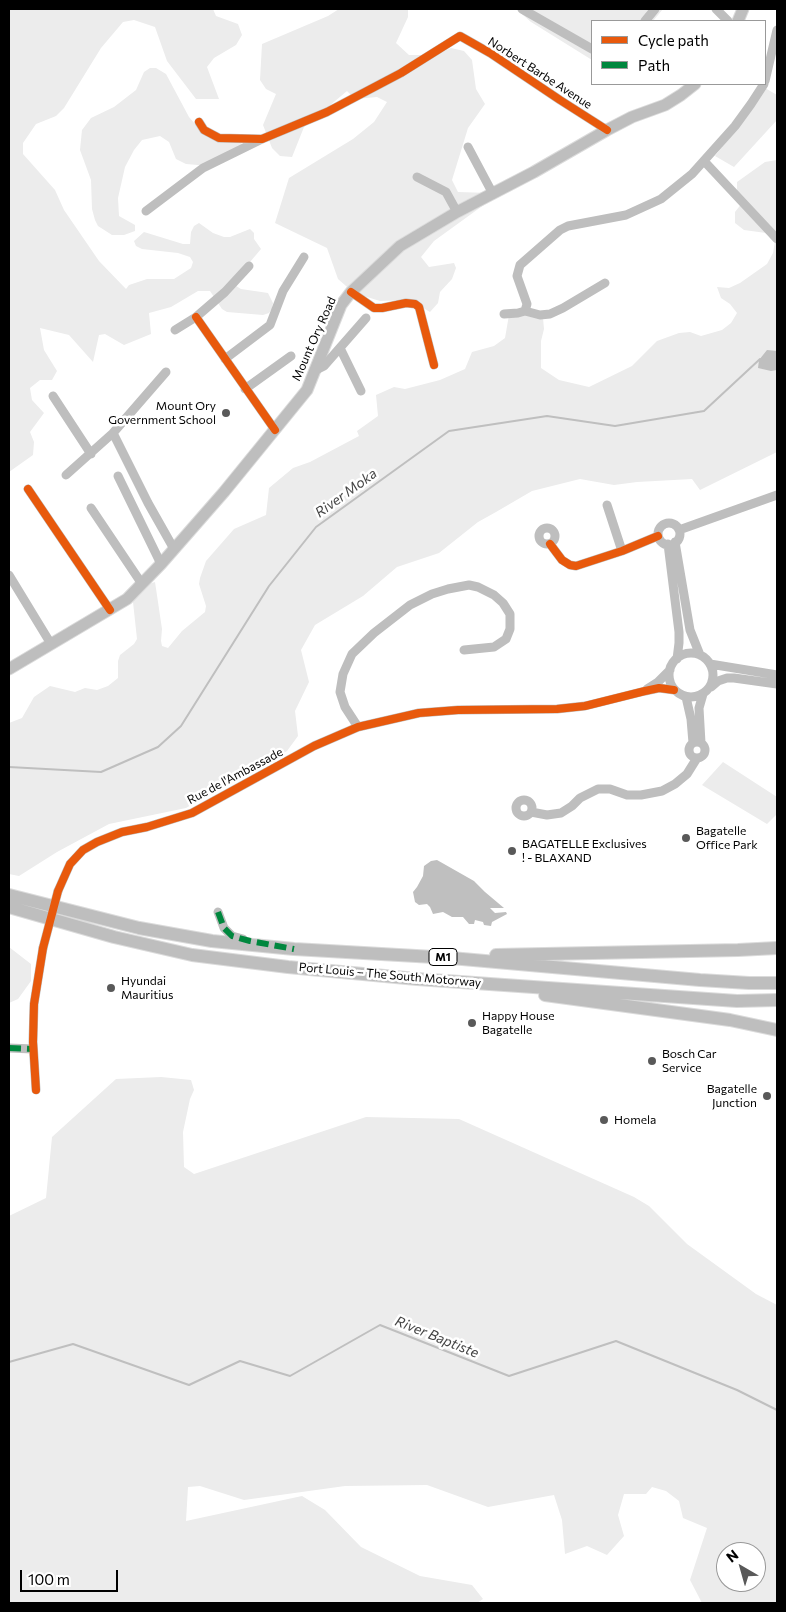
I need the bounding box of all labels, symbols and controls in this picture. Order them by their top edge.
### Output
legend [591,20,766,85]
text: Cycle path [638,31,709,49]
street label: Norbert Barbe Avenue [485,34,595,112]
text: Path [638,56,670,74]
street label: Mount Ory Road [289,295,339,383]
place label: Mount Ory Government School [108,399,216,427]
marker: Mount Ory Government School [220,407,232,419]
water label: River Moka [312,465,380,521]
street label: Rue de l'Ambassade [185,745,285,807]
place label: Bagatelle Office Park [696,824,758,852]
marker: Bagatelle Office Park [680,832,692,844]
place label: BAGATELLE Exclusives ! - BLAXAND [522,837,647,865]
marker: BAGATELLE Exclusives ! - BLAXAND [506,845,518,857]
road number: M1 [429,949,457,966]
street label: Port Louis – The South Motorway [298,960,482,990]
place label: Hyundai Mauritius [121,974,173,1002]
marker: Hyundai Mauritius [105,982,117,994]
place label: Happy House Bagatelle [482,1009,554,1037]
marker: Happy House Bagatelle [466,1017,478,1029]
place label: Bosch Car Service [662,1047,717,1075]
marker: Bosch Car Service [646,1055,658,1067]
place label: Bagatelle Junction [707,1082,757,1110]
marker: Bagatelle Junction [761,1090,773,1102]
place label: Homela [614,1113,656,1127]
marker: Homela [598,1114,610,1126]
water label: River Baptiste [393,1313,481,1361]
north arrow [716,1542,766,1592]
text: N [723,1546,741,1566]
scale bar [22,1560,120,1592]
text: 100 m [28,1570,70,1588]

